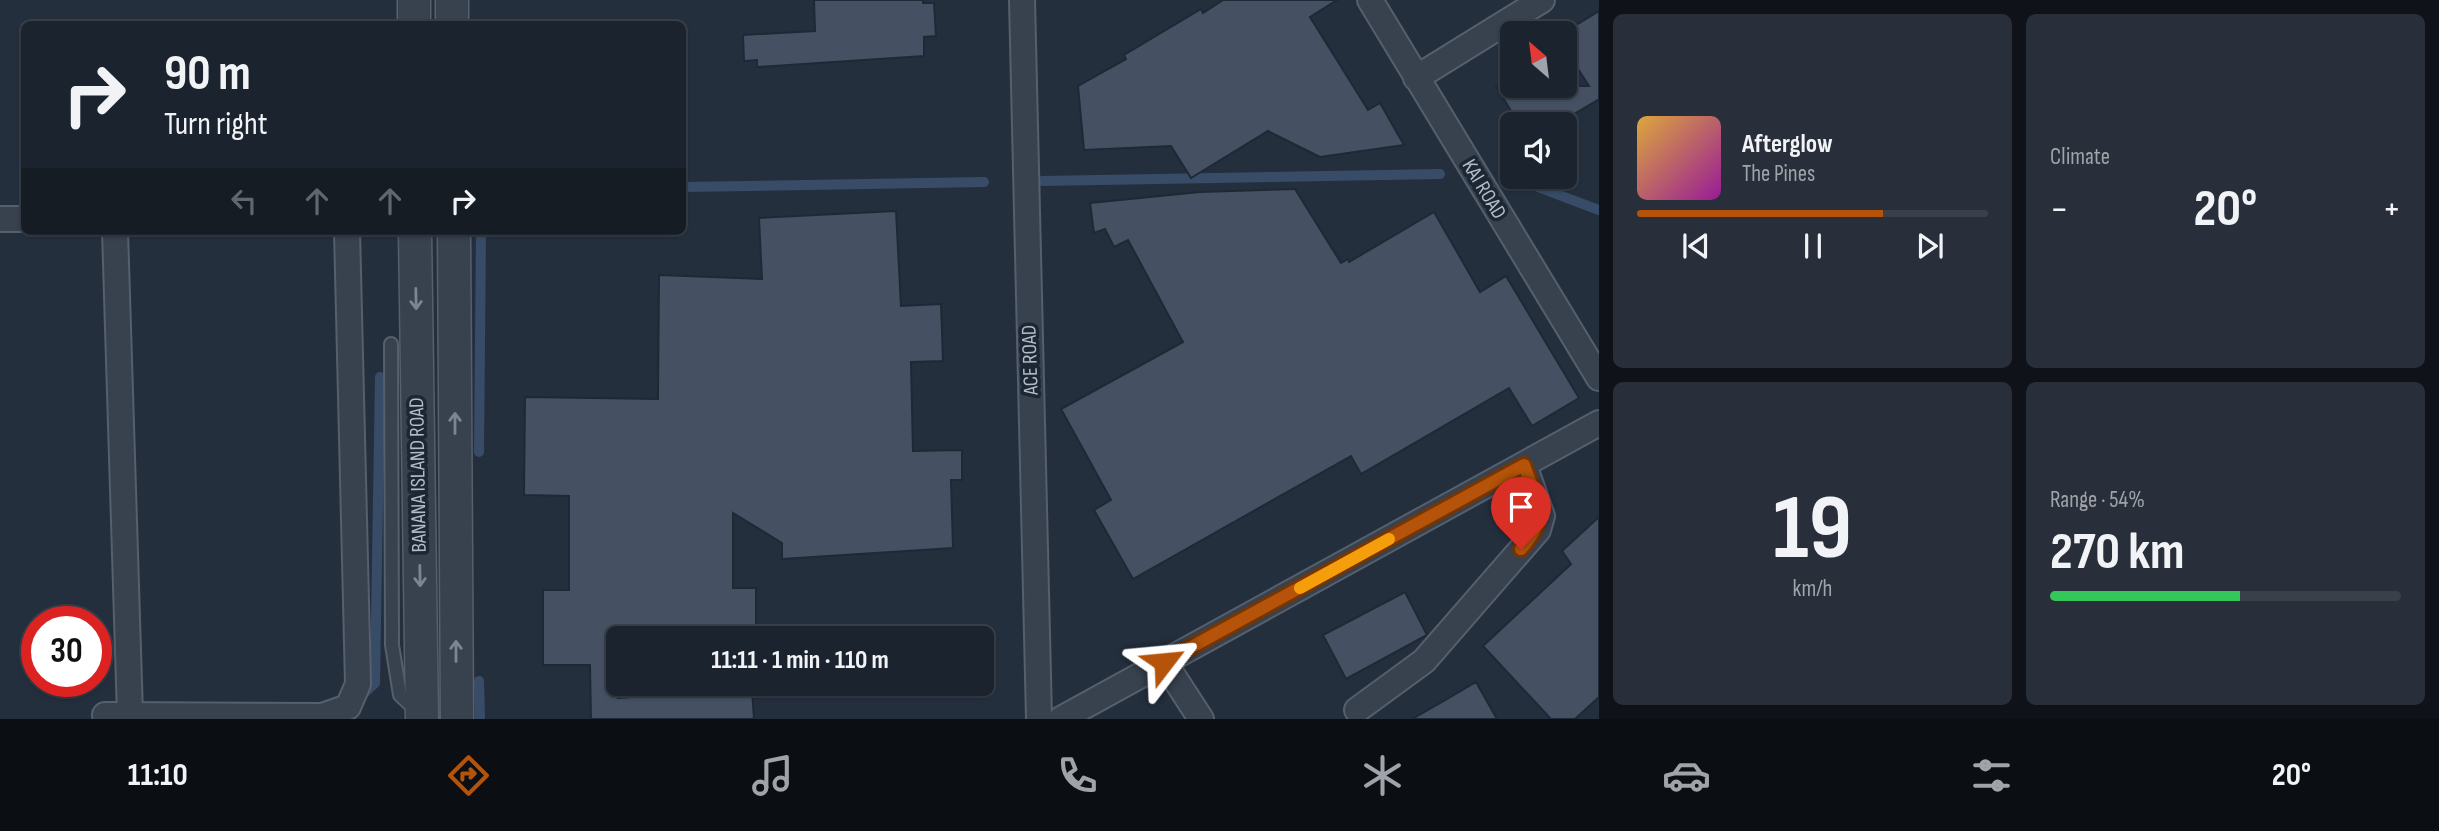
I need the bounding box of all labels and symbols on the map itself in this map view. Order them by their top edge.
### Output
north arrow [1500,21,1577,98]
street label: KAI ROAD [1456,155,1512,223]
one-way arrow [409,287,423,310]
street label: ACE ROAD [1016,325,1044,396]
street label: BANANA ISLAND ROAD [404,397,432,553]
one-way arrow [448,412,462,435]
pin [1491,477,1551,549]
one-way arrow [413,564,427,587]
speed limit sign: 30 [21,606,112,697]
position arrow [1127,625,1201,699]
one-way arrow [449,640,463,663]

